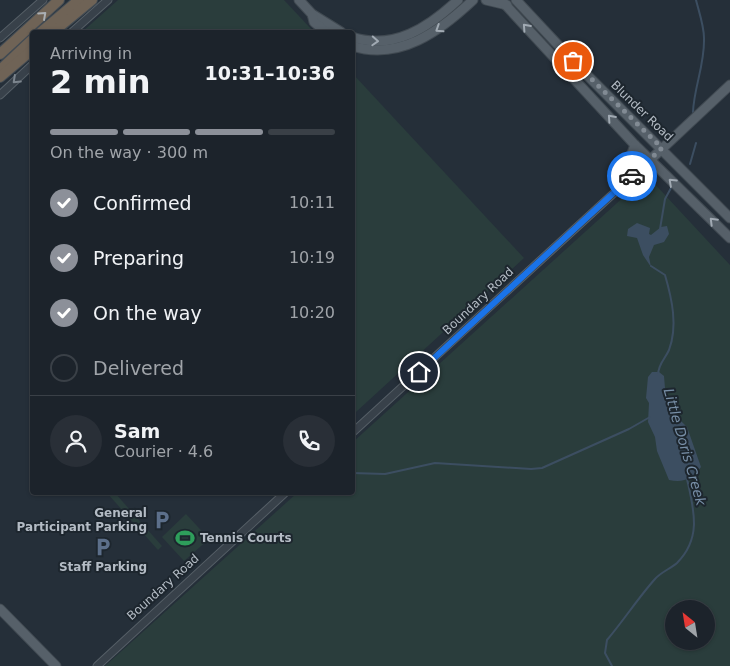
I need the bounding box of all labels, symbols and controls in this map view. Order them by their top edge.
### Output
one-way arrow [37,12,46,21]
one-way arrow [435,23,445,32]
one-way arrow [523,23,532,32]
one-way arrow [371,35,379,46]
pin [552,40,594,82]
text: Arriving in [50,44,132,63]
icon: bag [559,47,587,75]
text: 10:31–10:36 [205,62,335,84]
text: 2 min [50,63,151,101]
one-way arrow [13,74,22,83]
street label: Blunder Road [608,78,676,144]
one-way arrow [608,114,617,123]
text: On the way · 300 m [50,143,208,162]
courier [607,151,657,201]
icon: car [618,162,646,190]
one-way arrow [669,179,678,188]
icon: check [50,189,78,217]
text: Confirmed [93,192,192,214]
text: 10:11 [289,193,335,212]
one-way arrow [709,218,718,227]
icon: check [50,244,78,272]
text: Preparing [93,247,184,269]
text: 10:19 [289,248,335,267]
street label: Boundary Road [440,265,516,337]
icon: check [50,299,78,327]
text: On the way [93,302,202,324]
text: 10:20 [289,303,335,322]
pin [398,351,440,393]
text: Delivered [93,357,184,379]
icon: home [405,358,433,386]
water label: Little Doris Creek [661,387,710,508]
button: person [50,415,102,467]
button: phone [283,415,335,467]
text: Sam [114,420,160,442]
text: Courier · 4.6 [114,442,213,461]
place label: General Participant Parking [17,506,147,534]
parking icon: General Participant Parking [151,509,173,531]
sports icon: Tennis Courts [174,527,196,549]
place label: Tennis Courts [200,531,292,545]
parking icon: Staff Parking [92,536,114,558]
street label: Boundary Road [124,551,202,623]
place label: Staff Parking [59,560,147,574]
north arrow [665,600,715,650]
map controls [665,600,715,650]

